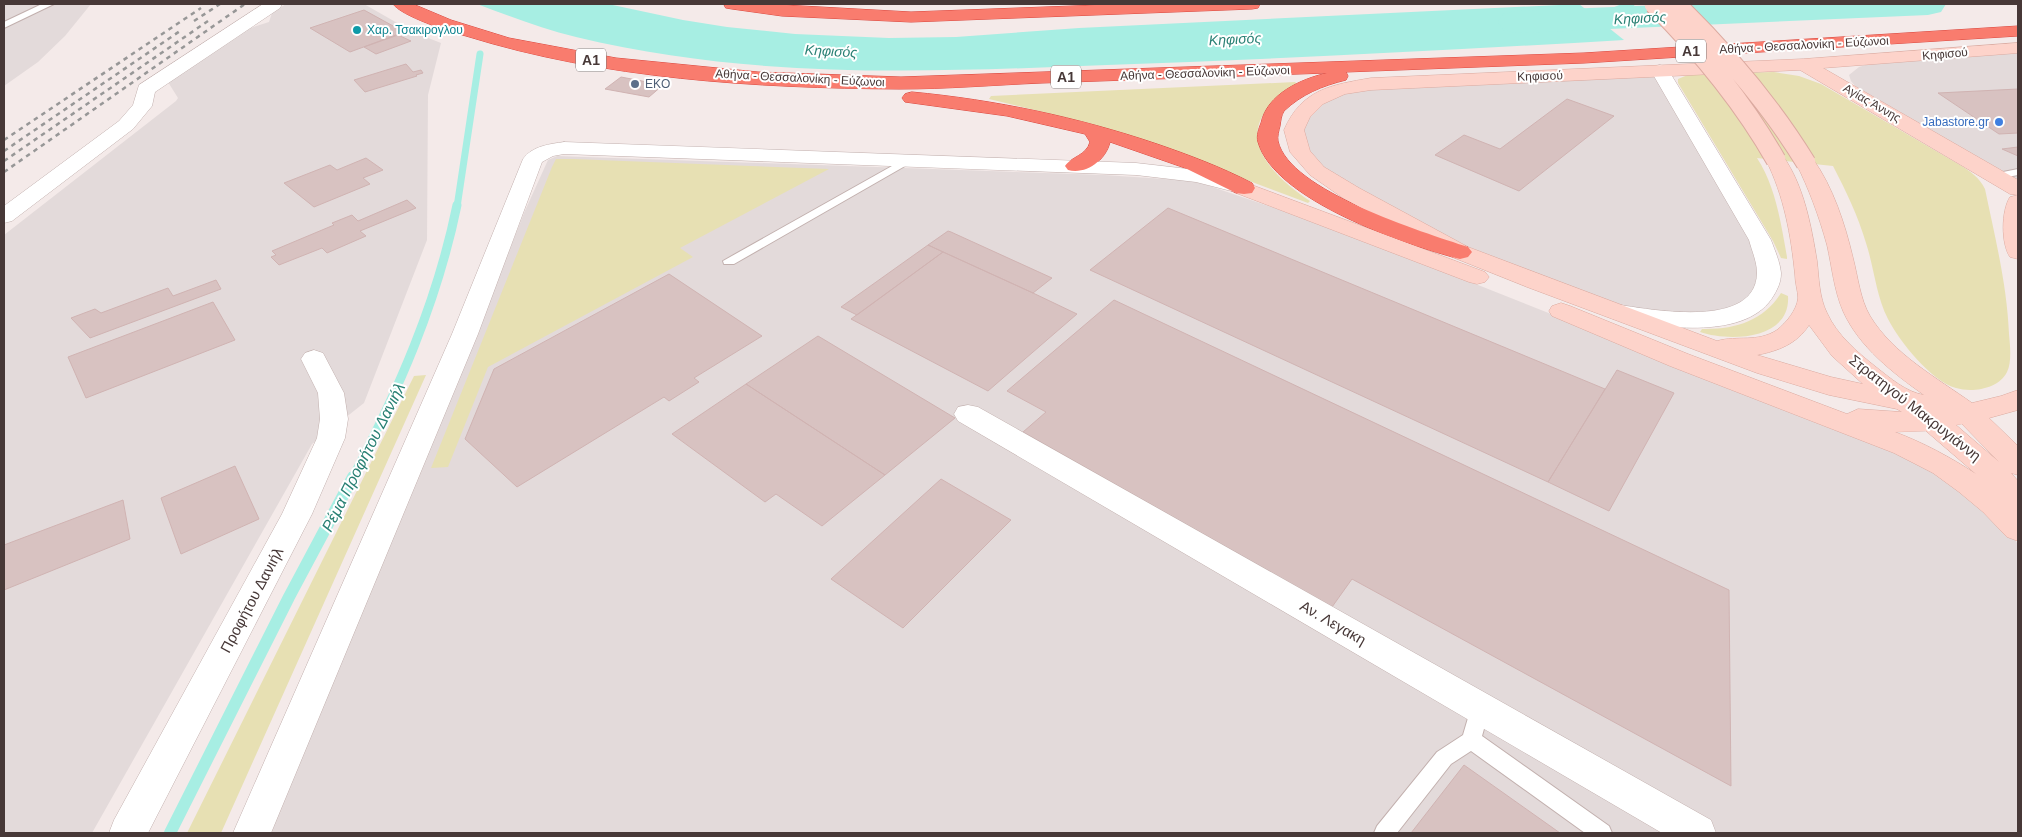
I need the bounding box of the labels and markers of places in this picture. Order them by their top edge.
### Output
place label: Χαρ. Τσακιρογλου [367,23,463,37]
marker: Χαρ. Τσακιρογλου [351,24,363,36]
place label: EKO [645,77,670,91]
marker: EKO [629,78,641,90]
place label: Jabastore.gr [1922,115,1989,129]
marker: Jabastore.gr [1993,116,2005,128]

